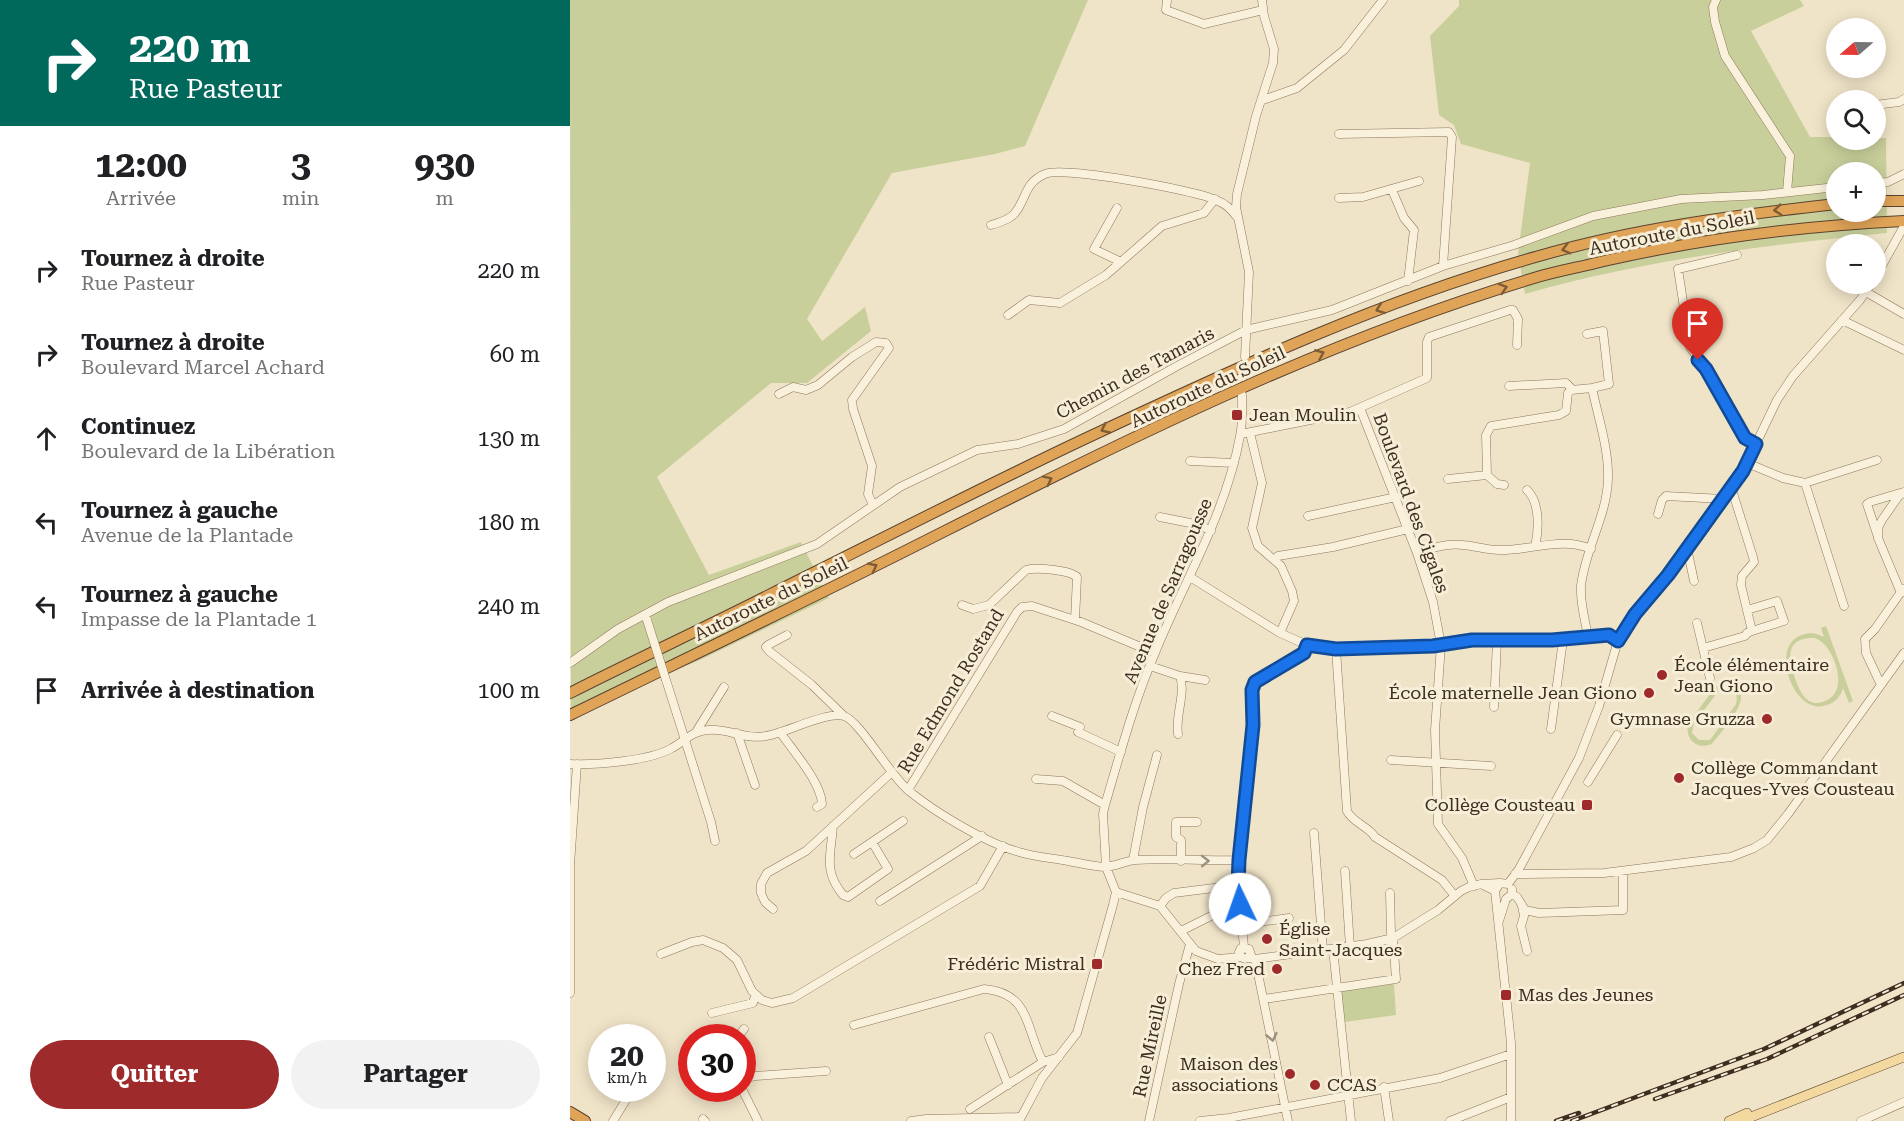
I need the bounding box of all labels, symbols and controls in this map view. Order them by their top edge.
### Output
north arrow [1826,18,1886,78]
map controls [1826,18,1886,294]
text: 220 m [129,23,251,72]
icon: right [30,24,108,102]
text: Rue Pasteur [129,73,282,105]
button: search [1826,90,1886,150]
text: 12:00 [95,144,187,186]
text: 3 [291,144,311,186]
text: 930 [415,144,475,186]
button: + [1826,162,1886,222]
text: Arrivée [106,186,176,210]
text: min [282,186,319,210]
text: m [436,186,454,210]
one-way arrow [1773,203,1782,216]
street label: Autoroute du Soleil [1587,206,1757,259]
button: − [1826,234,1886,294]
one-way arrow [1561,242,1571,255]
text: Tournez à droite [81,246,265,271]
icon: right [30,254,63,287]
text: 220 m [477,258,540,283]
text: Rue Pasteur [81,271,195,295]
one-way arrow [1497,283,1508,295]
pin [1672,298,1723,360]
one-way arrow [1375,302,1386,314]
icon: arrive [1681,307,1714,340]
street label: Chemin des Tamaris [1052,322,1217,423]
text: Tournez à droite [81,330,265,355]
icon: right [30,338,63,371]
street label: Autoroute du Soleil [1127,341,1289,432]
text: 60 m [490,342,540,367]
one-way arrow [1314,349,1325,361]
text: Boulevard Marcel Achard [81,355,325,379]
place label: Jean Moulin [1249,404,1357,425]
marker: Jean Moulin [1230,408,1244,422]
street label: Boulevard des Cigales [1369,410,1454,596]
text: Continuez [81,414,195,439]
icon: ahead [30,422,63,455]
one-way arrow [1101,422,1112,434]
text: 130 m [477,426,540,451]
text: Boulevard de la Libération [81,439,335,463]
one-way arrow [1041,476,1052,487]
street label: Avenue de Sarragousse [1119,495,1216,687]
text: Tournez à gauche [81,498,278,523]
icon: left [30,506,63,539]
text: 180 m [477,510,540,535]
text: Avenue de la Plantade [81,523,293,547]
street label: Autoroute du Soleil [691,552,851,645]
one-way arrow [867,563,878,575]
text: Tournez à gauche [81,582,278,607]
icon: left [30,590,63,623]
text: 240 m [477,594,540,619]
street label: Rue Edmond Rostand [893,605,1008,777]
text: Impasse de la Plantade 1 [81,607,317,631]
place label: École élémentaire Jean Giono [1674,654,1829,696]
marker: École élémentaire Jean Giono [1655,668,1669,682]
icon: arrive [30,674,63,707]
text: Arrivée à destination [81,678,315,703]
text: 100 m [477,678,540,703]
place label: École maternelle Jean Giono [1389,682,1637,703]
marker: École maternelle Jean Giono [1642,686,1656,700]
place label: Gymnase Gruzza [1610,708,1755,729]
marker: Gymnase Gruzza [1760,712,1774,726]
place label: Collège Commandant Jacques-Yves Cousteau [1691,757,1895,799]
marker: Collège Commandant Jacques-Yves Cousteau [1672,771,1686,785]
place label: Collège Cousteau [1425,794,1575,815]
marker: Collège Cousteau [1580,798,1594,812]
one-way arrow [1201,855,1210,867]
position arrow [1208,872,1272,936]
place label: Église Saint-Jacques [1279,918,1402,960]
marker: Église Saint-Jacques [1260,932,1274,946]
place label: Frédéric Mistral [947,953,1085,974]
marker: Frédéric Mistral [1090,957,1104,971]
place label: Chez Fred [1178,958,1265,979]
marker: Chez Fred [1270,962,1284,976]
place label: Mas des Jeunes [1518,984,1653,1005]
marker: Mas des Jeunes [1499,988,1513,1002]
street label: Rue Mireille [1128,992,1171,1099]
speed limit sign: 30 [678,1024,756,1102]
one-way arrow [1265,1032,1278,1042]
text: 20 [610,1038,644,1073]
button: Quitter [30,1040,279,1109]
button: Partager [291,1040,540,1109]
place label: Maison des associations [1171,1053,1278,1095]
marker: Maison des associations [1283,1067,1297,1081]
text: km/h [607,1069,647,1087]
place label: CCAS [1327,1074,1377,1095]
marker: CCAS [1308,1078,1322,1092]

